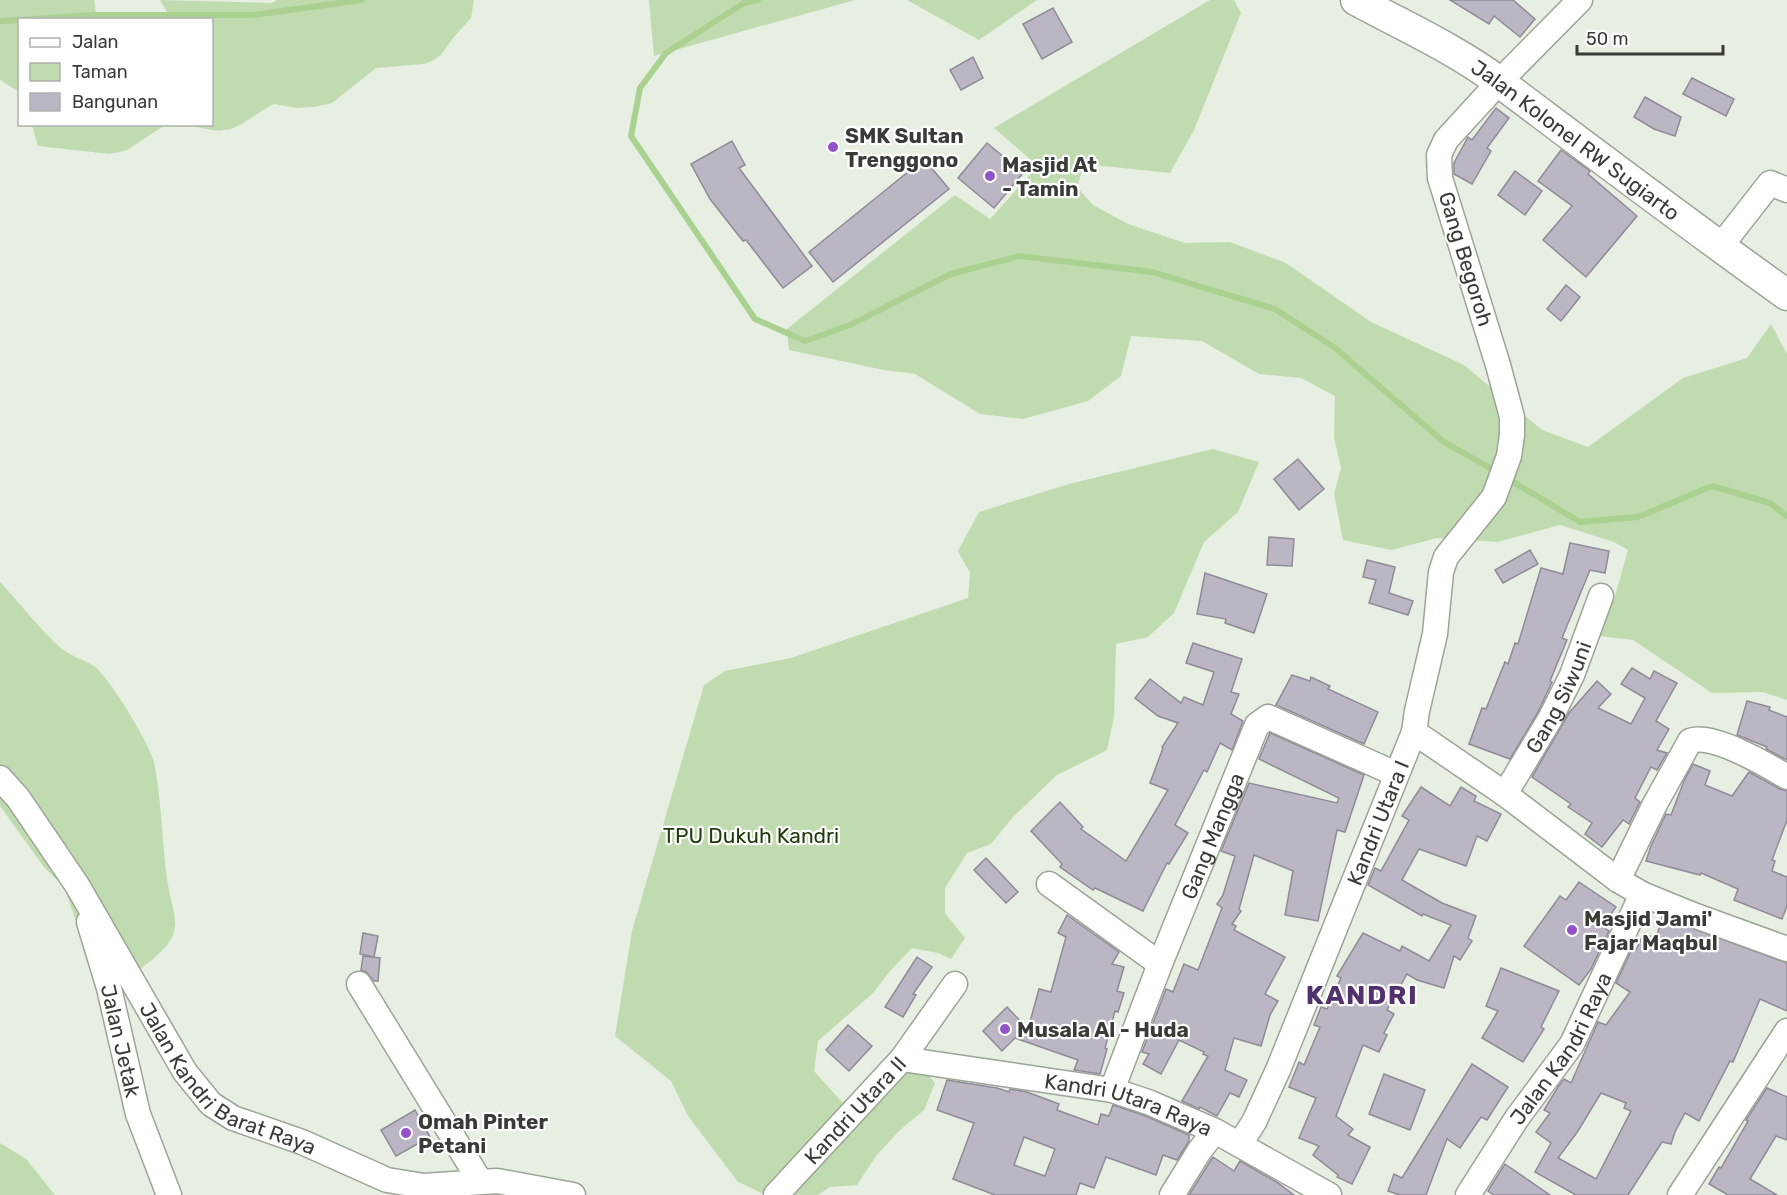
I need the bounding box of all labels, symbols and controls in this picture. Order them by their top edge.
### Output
legend [18,18,213,126]
scale bar [1577,18,1722,56]
text: 50 m [1586,28,1629,50]
text: Jalan [72,31,119,53]
street label: Jalan Kolonel RW Sugiarto [1467,54,1685,225]
text: Taman [72,61,128,83]
text: Bangunan [72,91,158,113]
place label: SMK Sultan Trenggono [845,123,964,172]
marker: SMK Sultan Trenggono [826,140,840,154]
place label: Masjid At - Tamin [1002,152,1097,201]
marker: Masjid At - Tamin [983,169,997,183]
street label: Gang Begoroh [1434,189,1498,329]
street label: Gang Siwuni [1520,638,1596,757]
street label: Kandri Utara I [1341,757,1414,889]
street label: Gang Mangga [1175,769,1249,903]
park label: TPU Dukuh Kandri [663,823,839,848]
place label: Masjid Jami' Fajar Maqbul [1584,906,1718,955]
marker: Masjid Jami' Fajar Maqbul [1565,923,1579,937]
street label: Jalan Kandri Raya [1504,968,1616,1129]
district label: KANDRI [1306,979,1418,1011]
street label: Jalan Jetak [96,982,146,1100]
street label: Jalan Kandri Barat Raya [135,998,320,1159]
place label: Musala Al - Huda [1017,1017,1189,1042]
marker: Musala Al - Huda [998,1022,1012,1036]
street label: Kandri Utara II [799,1051,911,1169]
street label: Kandri Utara Raya [1043,1068,1216,1141]
place label: Omah Pinter Petani [418,1109,549,1158]
marker: Omah Pinter Petani [399,1126,413,1140]

